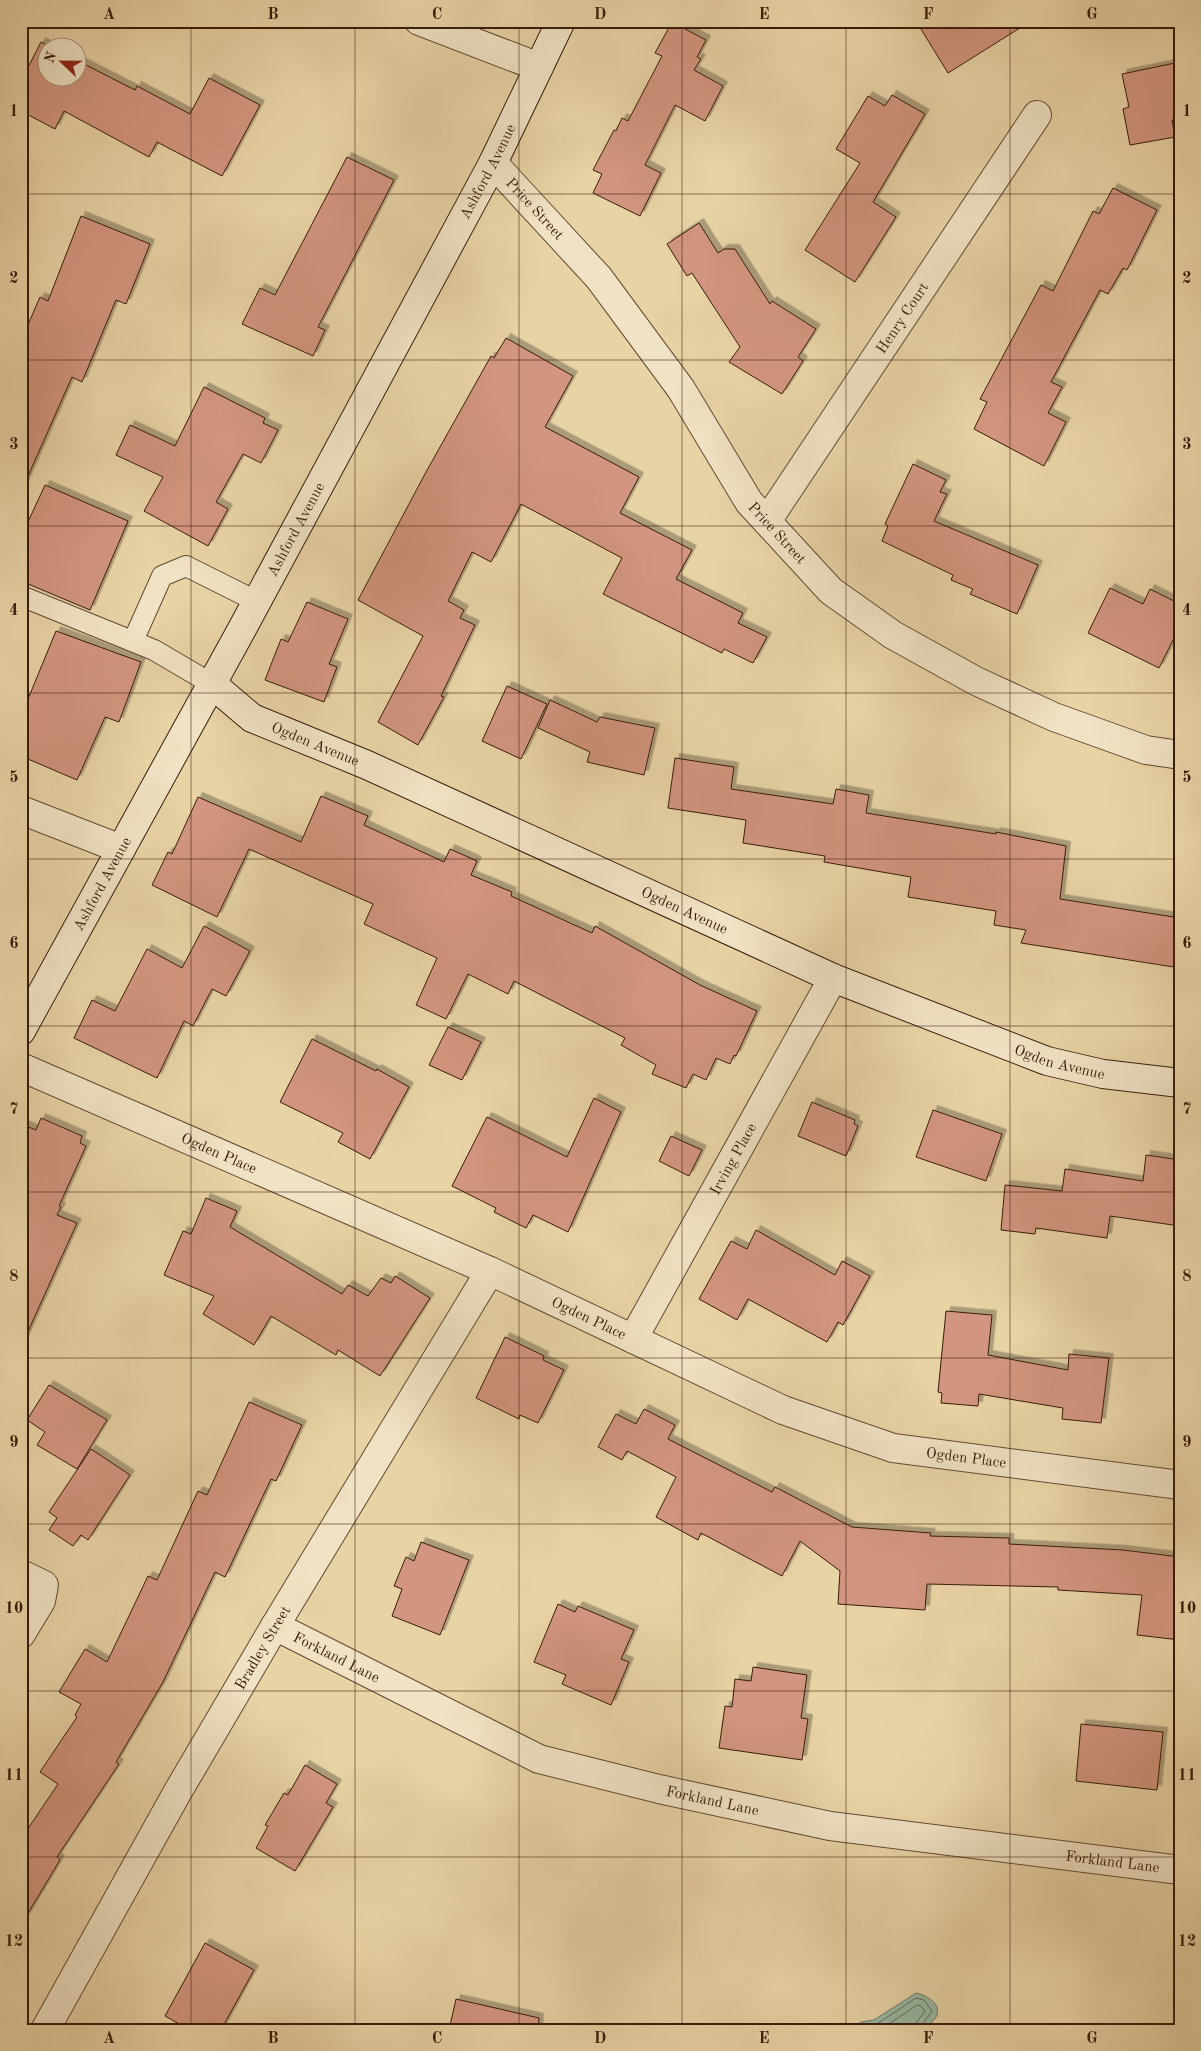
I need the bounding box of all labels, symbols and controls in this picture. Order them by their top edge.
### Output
text: A [103,7,115,23]
text: B [267,7,279,23]
text: C [432,7,442,23]
text: D [594,7,606,23]
text: E [758,7,770,23]
text: F [923,7,934,23]
text: G [1086,7,1098,23]
north arrow [38,38,88,88]
text: N [42,50,59,65]
text: 1 [9,104,19,120]
text: 1 [1182,104,1192,120]
street label: Ashford Avenue [458,122,519,222]
street label: Price Street [502,176,566,243]
text: 2 [9,271,19,287]
text: 2 [1182,271,1192,287]
street label: Henry Court [874,280,932,357]
text: 3 [9,437,19,453]
text: 3 [1182,437,1192,453]
street label: Ashford Avenue [266,480,328,580]
street label: Price Street [744,500,808,567]
text: 4 [9,603,19,619]
text: 4 [1182,603,1192,619]
street label: Ogden Avenue [269,721,361,770]
text: 5 [9,770,19,786]
text: 5 [1182,770,1192,786]
street label: Ashford Avenue [72,835,135,934]
street label: Ogden Avenue [638,885,730,938]
text: 6 [9,936,19,952]
text: 6 [1182,936,1192,952]
street label: Ogden Avenue [1012,1043,1106,1083]
text: 7 [9,1102,19,1118]
text: 7 [1182,1102,1192,1118]
street label: Irving Place [708,1121,760,1198]
street label: Ogden Place [178,1132,259,1178]
text: 8 [9,1269,19,1285]
text: 8 [1182,1269,1192,1285]
street label: Ogden Place [549,1295,628,1343]
text: 9 [9,1435,19,1451]
text: 9 [1182,1435,1192,1451]
street label: Ogden Place [925,1446,1007,1472]
text: 10 [5,1601,23,1617]
text: 10 [1178,1601,1196,1617]
street label: Bradley Street [233,1604,294,1693]
street label: Forkland Lane [290,1630,382,1686]
text: 11 [5,1768,23,1784]
text: 11 [1178,1768,1196,1784]
street label: Forkland Lane [664,1785,760,1819]
street label: Forkland Lane [1064,1850,1160,1876]
text: 12 [5,1934,23,1950]
text: 12 [1178,1934,1196,1950]
text: A [103,2031,115,2047]
text: B [267,2031,279,2047]
text: C [432,2031,442,2047]
text: D [594,2031,606,2047]
text: E [758,2031,770,2047]
text: F [923,2031,934,2047]
text: G [1086,2031,1098,2047]

